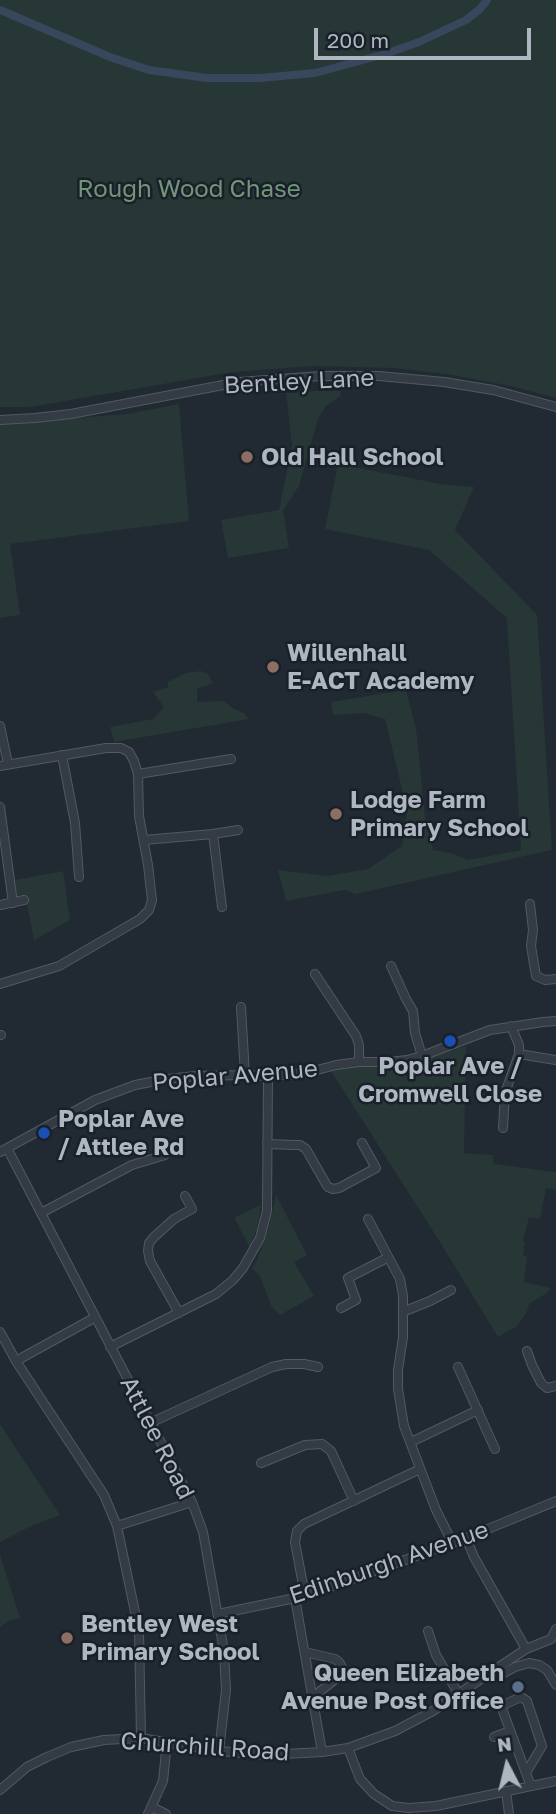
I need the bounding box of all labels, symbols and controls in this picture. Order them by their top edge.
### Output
scale bar [318,14,535,58]
text: 200 m [327,27,389,53]
park label: Rough Wood Chase [77,175,301,203]
street label: Bentley Lane [223,364,375,400]
place label: Old Hall School [261,443,444,471]
marker: Old Hall School [239,449,255,465]
place label: Willenhall E-ACT Academy [287,639,474,695]
marker: Willenhall E-ACT Academy [265,659,281,675]
place label: Lodge Farm Primary School [350,786,529,842]
marker: Lodge Farm Primary School [328,806,344,822]
marker: Poplar Ave / Cromwell Close [442,1033,458,1049]
place label: Poplar Ave / Cromwell Close [358,1052,542,1108]
street label: Poplar Avenue [151,1054,319,1098]
place label: Poplar Ave / Attlee Rd [58,1105,184,1161]
marker: Poplar Ave / Attlee Rd [36,1125,52,1141]
street label: Attlee Road [114,1372,200,1504]
street label: Edinburgh Avenue [286,1515,492,1611]
place label: Bentley West Primary School [81,1610,260,1666]
marker: Bentley West Primary School [59,1630,75,1646]
place label: Queen Elizabeth Avenue Post Office [281,1659,504,1715]
marker: Queen Elizabeth Avenue Post Office [510,1679,526,1695]
street label: Churchill Road [120,1727,290,1767]
north arrow [472,1730,542,1800]
text: N [496,1731,513,1756]

